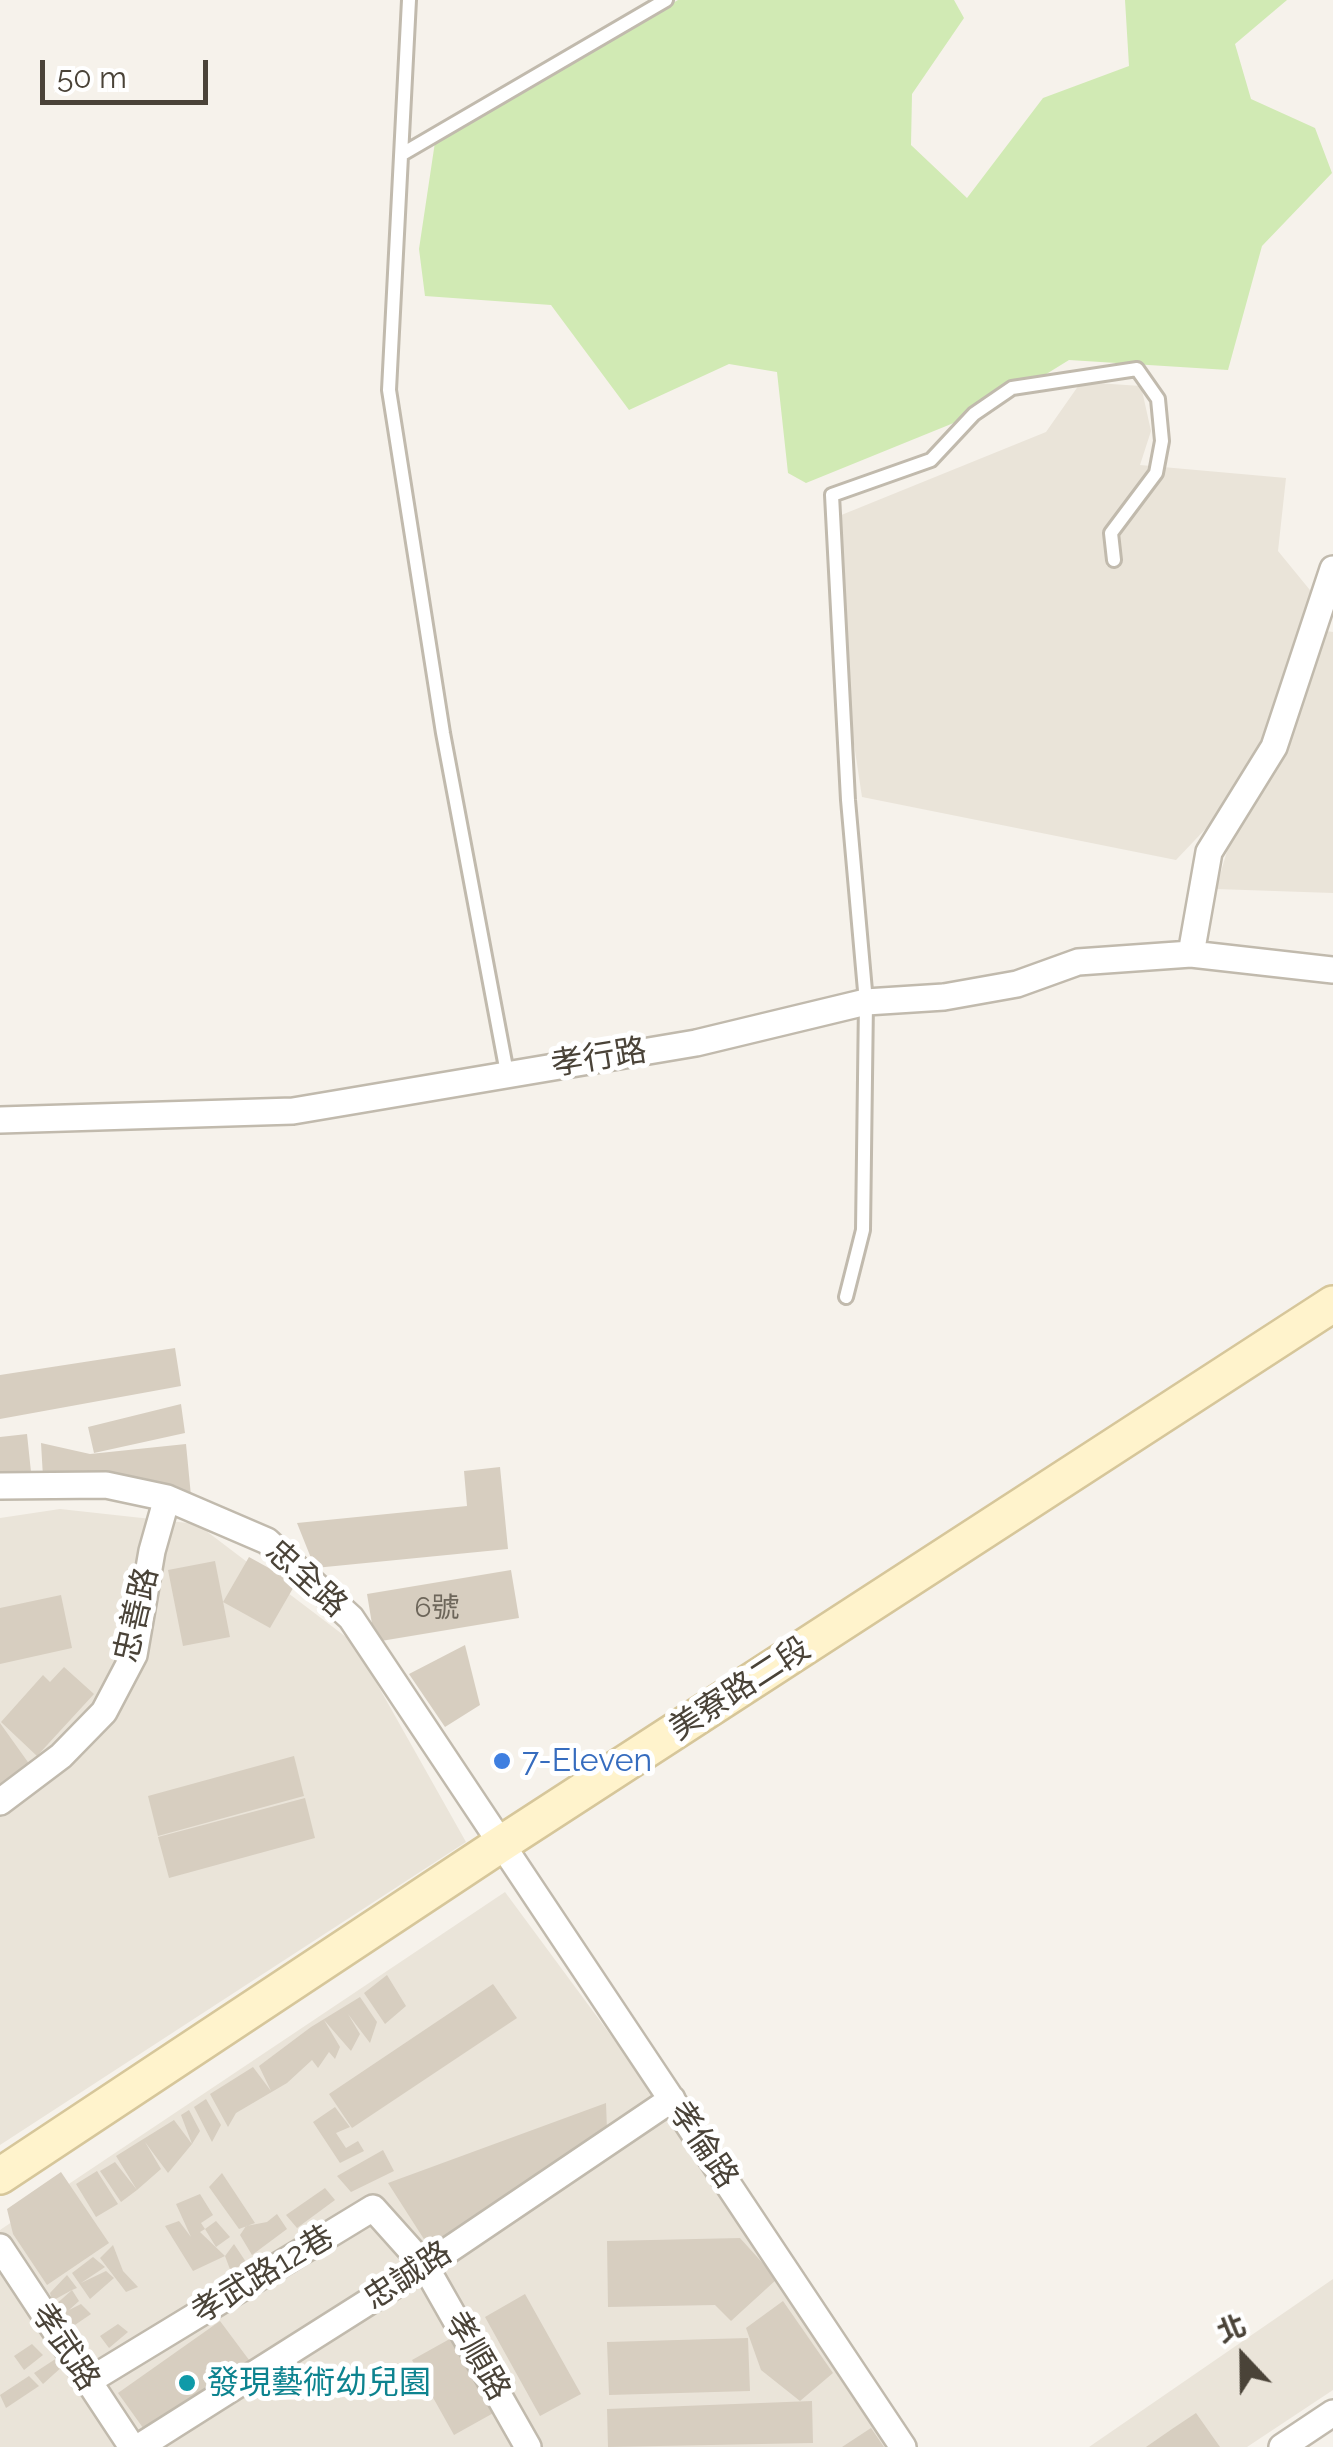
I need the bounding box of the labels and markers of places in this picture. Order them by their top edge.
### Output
place label: 7-Eleven [522,1742,652,1780]
marker: 7-Eleven [491,1750,513,1772]
place label: 發現藝術幼兒園 [207,2364,431,2402]
marker: 發現藝術幼兒園 [176,2372,198,2394]

